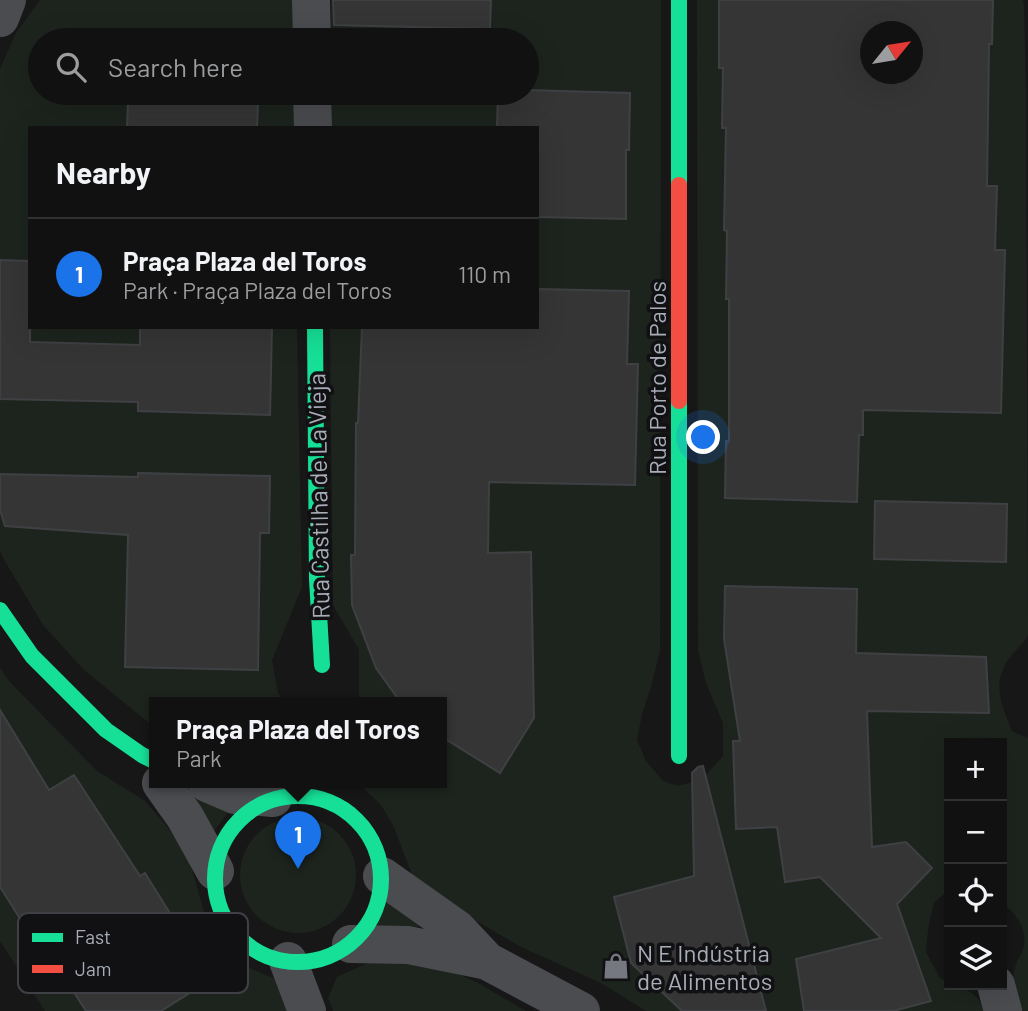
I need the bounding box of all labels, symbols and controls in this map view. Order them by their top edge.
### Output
north arrow [860,21,923,84]
search box [28,28,539,105]
icon: search [52,48,90,86]
text: Search here [108,51,243,82]
text: Nearby [56,154,151,190]
text: Praça Plaza del Toros [123,245,367,276]
text: 1 [75,260,83,288]
text: 110 m [458,260,511,288]
text: Park · Praça Plaza del Toros [123,276,392,304]
street label: Rua Porto de Palos [642,281,671,475]
street label: Rua Castilha de La Vieja [301,373,335,619]
your location [686,420,720,454]
popup [149,697,447,788]
text: Praça Plaza del Toros [176,713,420,744]
map controls [944,738,1007,990]
button: + [944,738,1007,801]
text: Park [176,744,221,772]
button: − [944,801,1007,864]
pin: 1 [275,811,321,869]
button: locate [944,864,1007,927]
legend [18,913,248,993]
text: Fast [75,925,111,948]
button: layers [944,927,1007,990]
place label: N E Indústria de Alimentos [637,938,772,995]
shop icon: N E Indústria de Alimentos [601,951,631,981]
text: Jam [75,957,111,980]

